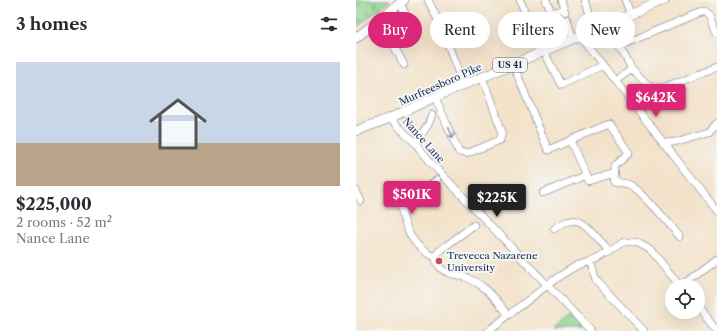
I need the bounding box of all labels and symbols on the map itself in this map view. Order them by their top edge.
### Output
road number: US 41 [493,58,527,72]
street label: Murfreesboro Pike [397,60,484,109]
pin: $642K [628,84,684,118]
street label: Nance Lane [400,115,448,166]
one-way arrow [448,126,455,138]
pin: $501K [384,181,440,215]
pin: $225K [469,184,525,218]
place label: Trevecca Nazarene University [447,249,538,274]
marker: Trevecca Nazarene University [434,256,444,266]

